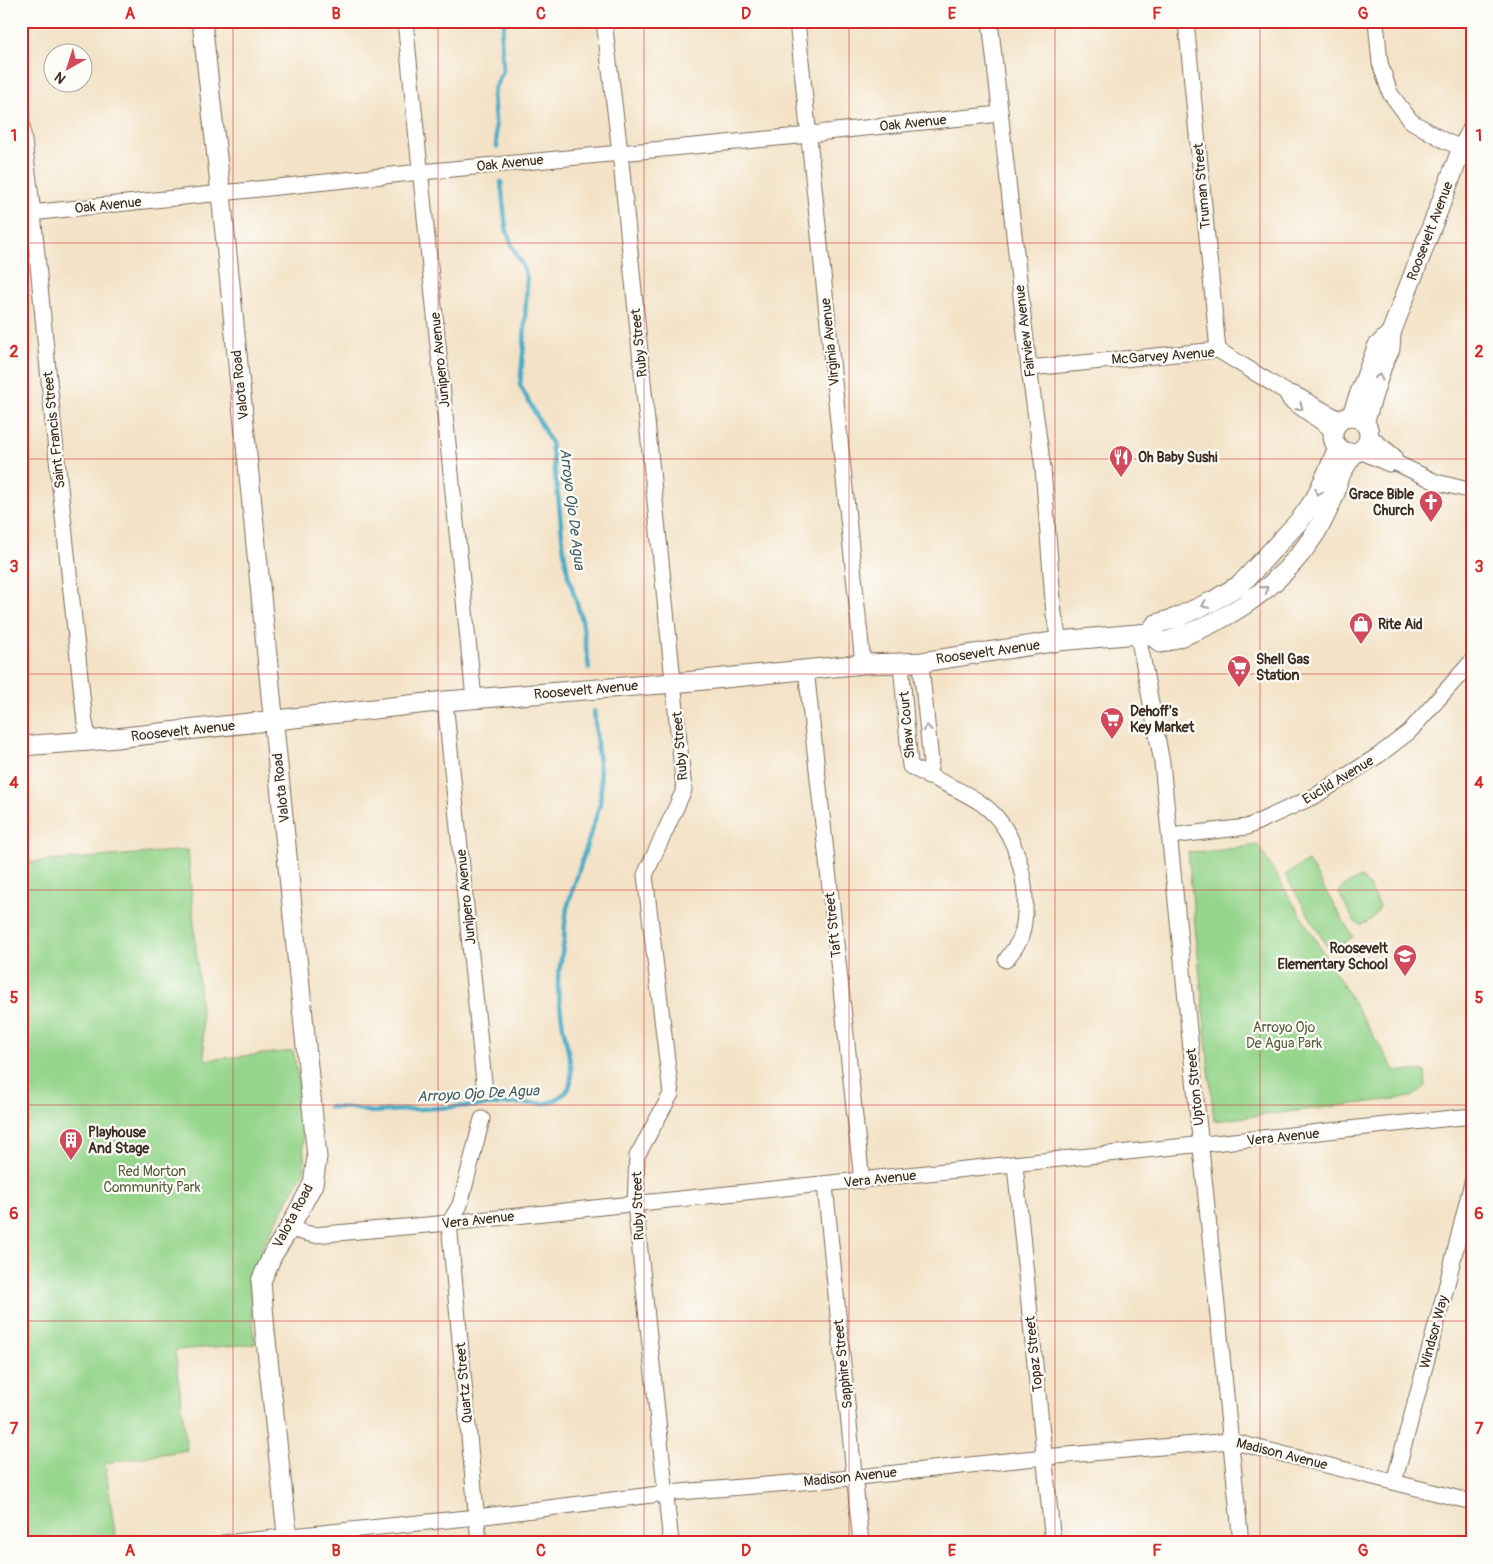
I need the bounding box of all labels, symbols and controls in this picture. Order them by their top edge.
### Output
text: A [125,4,136,24]
text: B [331,4,341,24]
text: C [536,4,546,24]
text: D [741,4,751,24]
text: E [948,4,957,24]
text: F [1152,4,1162,24]
text: G [1358,4,1369,24]
north arrow [42,42,92,92]
text: N [51,68,69,87]
street label: Oak Avenue [879,111,947,135]
text: 1 [11,126,17,146]
text: 1 [1476,126,1482,146]
street label: Truman Street [1190,142,1214,230]
street label: Oak Avenue [476,151,544,175]
street label: Roosevelt Avenue [1403,179,1457,283]
street label: Oak Avenue [74,193,142,217]
street label: Fairview Avenue [1011,284,1039,378]
street label: Virginia Avenue [817,297,843,387]
street label: Ruby Street [627,307,651,378]
street label: Junipero Avenue [427,311,453,409]
text: 2 [10,342,19,362]
text: 2 [1475,342,1484,362]
street label: McGarvey Avenue [1111,344,1215,368]
street label: Valota Road [228,349,252,421]
street label: Saint Francis Street [39,370,69,489]
one-way arrow [1374,373,1384,381]
one-way arrow [1294,401,1304,410]
restaurant icon: Oh Baby Sushi [1108,444,1134,478]
water label: Arroyo Ojo De Agua [555,447,589,572]
place label: Oh Baby Sushi [1138,449,1218,466]
place label: Grace Bible Church [1349,486,1415,519]
one-way arrow [1314,487,1324,496]
church icon: Grace Bible Church [1418,489,1444,523]
text: 3 [10,557,19,577]
text: 3 [1475,557,1484,577]
one-way arrow [1259,586,1268,594]
one-way arrow [1201,598,1210,609]
shop icon: Rite Aid [1348,611,1374,645]
place label: Rite Aid [1378,616,1423,633]
street label: Roosevelt Avenue [935,636,1041,668]
place label: Shell Gas Station [1256,651,1310,684]
supermarket icon: Shell Gas Station [1226,654,1252,688]
street label: Roosevelt Avenue [533,677,639,703]
street label: Shaw Court [896,690,918,759]
place label: Dehoff's Key Market [1130,703,1195,736]
supermarket icon: Dehoff's Key Market [1099,706,1125,740]
street label: Ruby Street [668,711,691,781]
street label: Roosevelt Avenue [130,717,236,745]
one-way arrow [922,724,933,732]
street label: Valota Road [269,752,293,824]
street label: Euclid Avenue [1299,752,1377,808]
text: 4 [9,773,19,793]
text: 4 [1474,773,1484,793]
street label: Junipero Avenue [453,848,479,946]
street label: Taft Street [821,891,845,959]
place label: Roosevelt Elementary School [1277,940,1388,973]
school or university icon: Roosevelt Elementary School [1392,943,1418,977]
text: 5 [10,988,19,1008]
text: 5 [1475,988,1484,1008]
park label: Arroyo Ojo De Agua Park [1246,1019,1322,1052]
street label: Upton Street [1182,1047,1208,1127]
water label: Arroyo Ojo De Agua [417,1081,540,1107]
place label: Playhouse And Stage [88,1124,150,1157]
street label: Vera Avenue [1246,1125,1320,1149]
building icon: Playhouse And Stage [58,1127,84,1161]
park label: Red Morton Community Park [103,1163,201,1196]
street label: Vera Avenue [843,1167,917,1191]
street label: Ruby Street [628,1171,648,1241]
street label: Valota Road [269,1181,317,1251]
text: 6 [9,1204,19,1224]
text: 6 [1474,1204,1484,1224]
street label: Vera Avenue [441,1208,515,1232]
street label: Windsor Way [1416,1293,1452,1371]
street label: Topaz Street [1022,1315,1046,1393]
street label: Sapphire Street [830,1318,856,1410]
street label: Quartz Street [452,1342,476,1424]
text: 7 [10,1419,19,1439]
text: 7 [1475,1419,1484,1439]
street label: Madison Avenue [1235,1434,1330,1474]
street label: Madison Avenue [803,1464,898,1490]
text: A [125,1541,136,1561]
text: B [331,1541,341,1561]
text: C [536,1541,546,1561]
text: D [741,1541,751,1561]
text: E [948,1541,957,1561]
text: F [1152,1541,1162,1561]
text: G [1358,1541,1369,1561]

